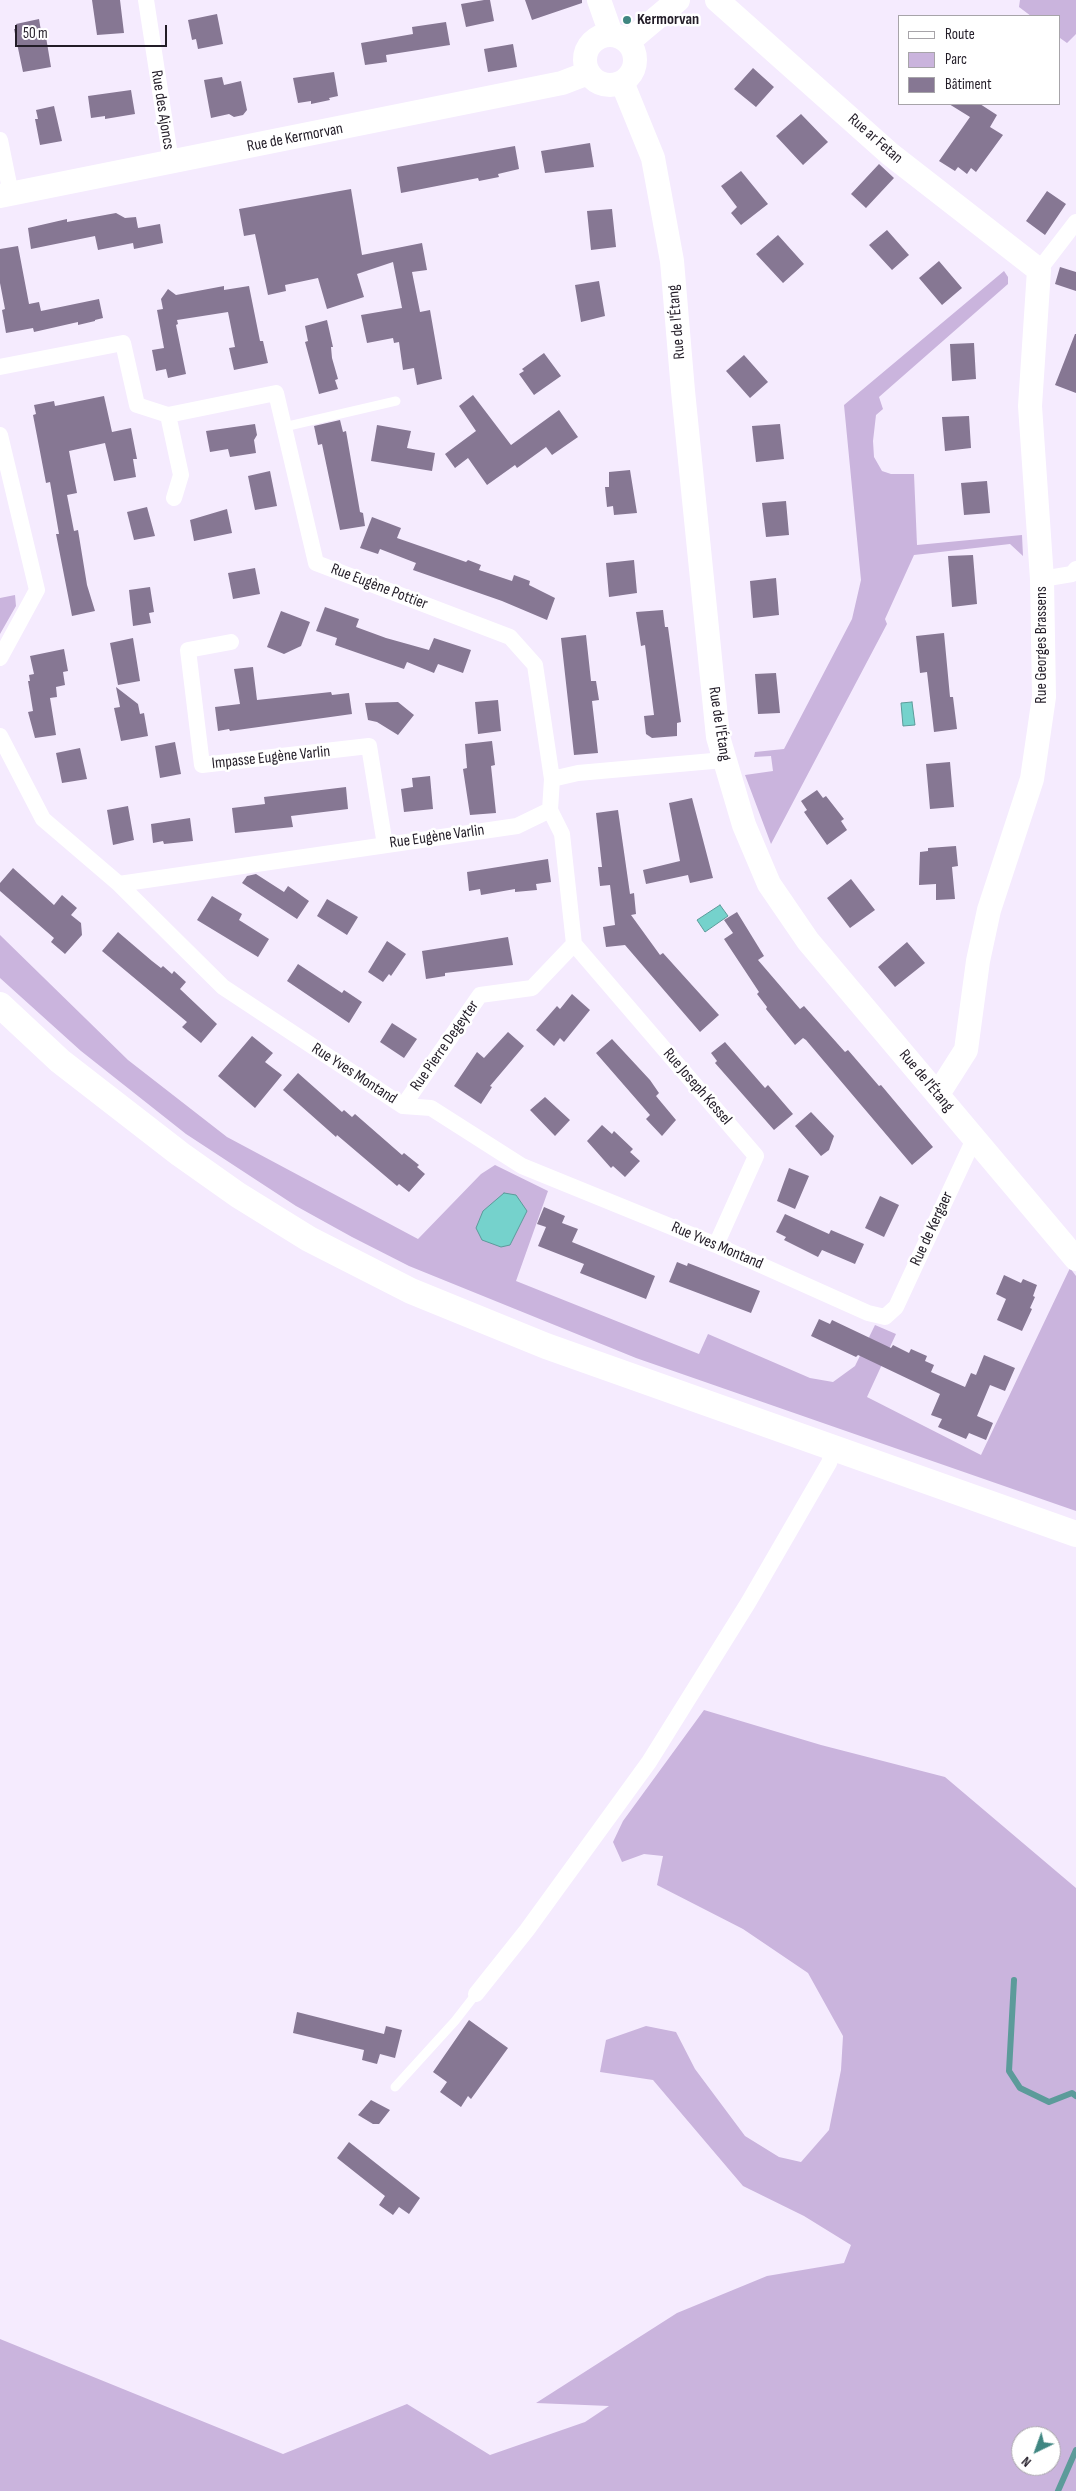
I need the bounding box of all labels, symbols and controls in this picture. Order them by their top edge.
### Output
place label: Kermorvan [637,10,699,30]
marker: Kermorvan [621,14,633,26]
scale bar [18,15,170,47]
legend [898,15,1061,105]
text: 50 m [23,24,48,43]
text: Route [945,25,975,44]
text: Parc [945,50,967,69]
street label: Rue des Ajoncs [146,69,178,151]
text: Bâtiment [945,75,992,94]
street label: Rue ar Fetan [844,110,906,168]
street label: Rue de Kermorvan [245,119,345,157]
street label: Rue de l'Étang [664,284,690,360]
street label: Rue Eugène Pottier [328,560,430,614]
street label: Rue Georges Brassens [1032,586,1052,704]
street label: Rue de l'Étang [704,685,734,763]
street label: Impasse Eugène Varlin [211,742,331,774]
street label: Rue Eugène Varlin [388,821,486,853]
street label: Rue Pierre Degeyter [407,997,483,1095]
street label: Rue Yves Montand [308,1039,400,1109]
street label: Rue Joseph Kessel [659,1045,735,1129]
street label: Rue de l'Étang [895,1046,957,1116]
street label: Rue de Kergaer [906,1189,958,1269]
street label: Rue Yves Montand [668,1218,766,1274]
north arrow [1011,2426,1061,2476]
text: N [1018,2453,1035,2471]

